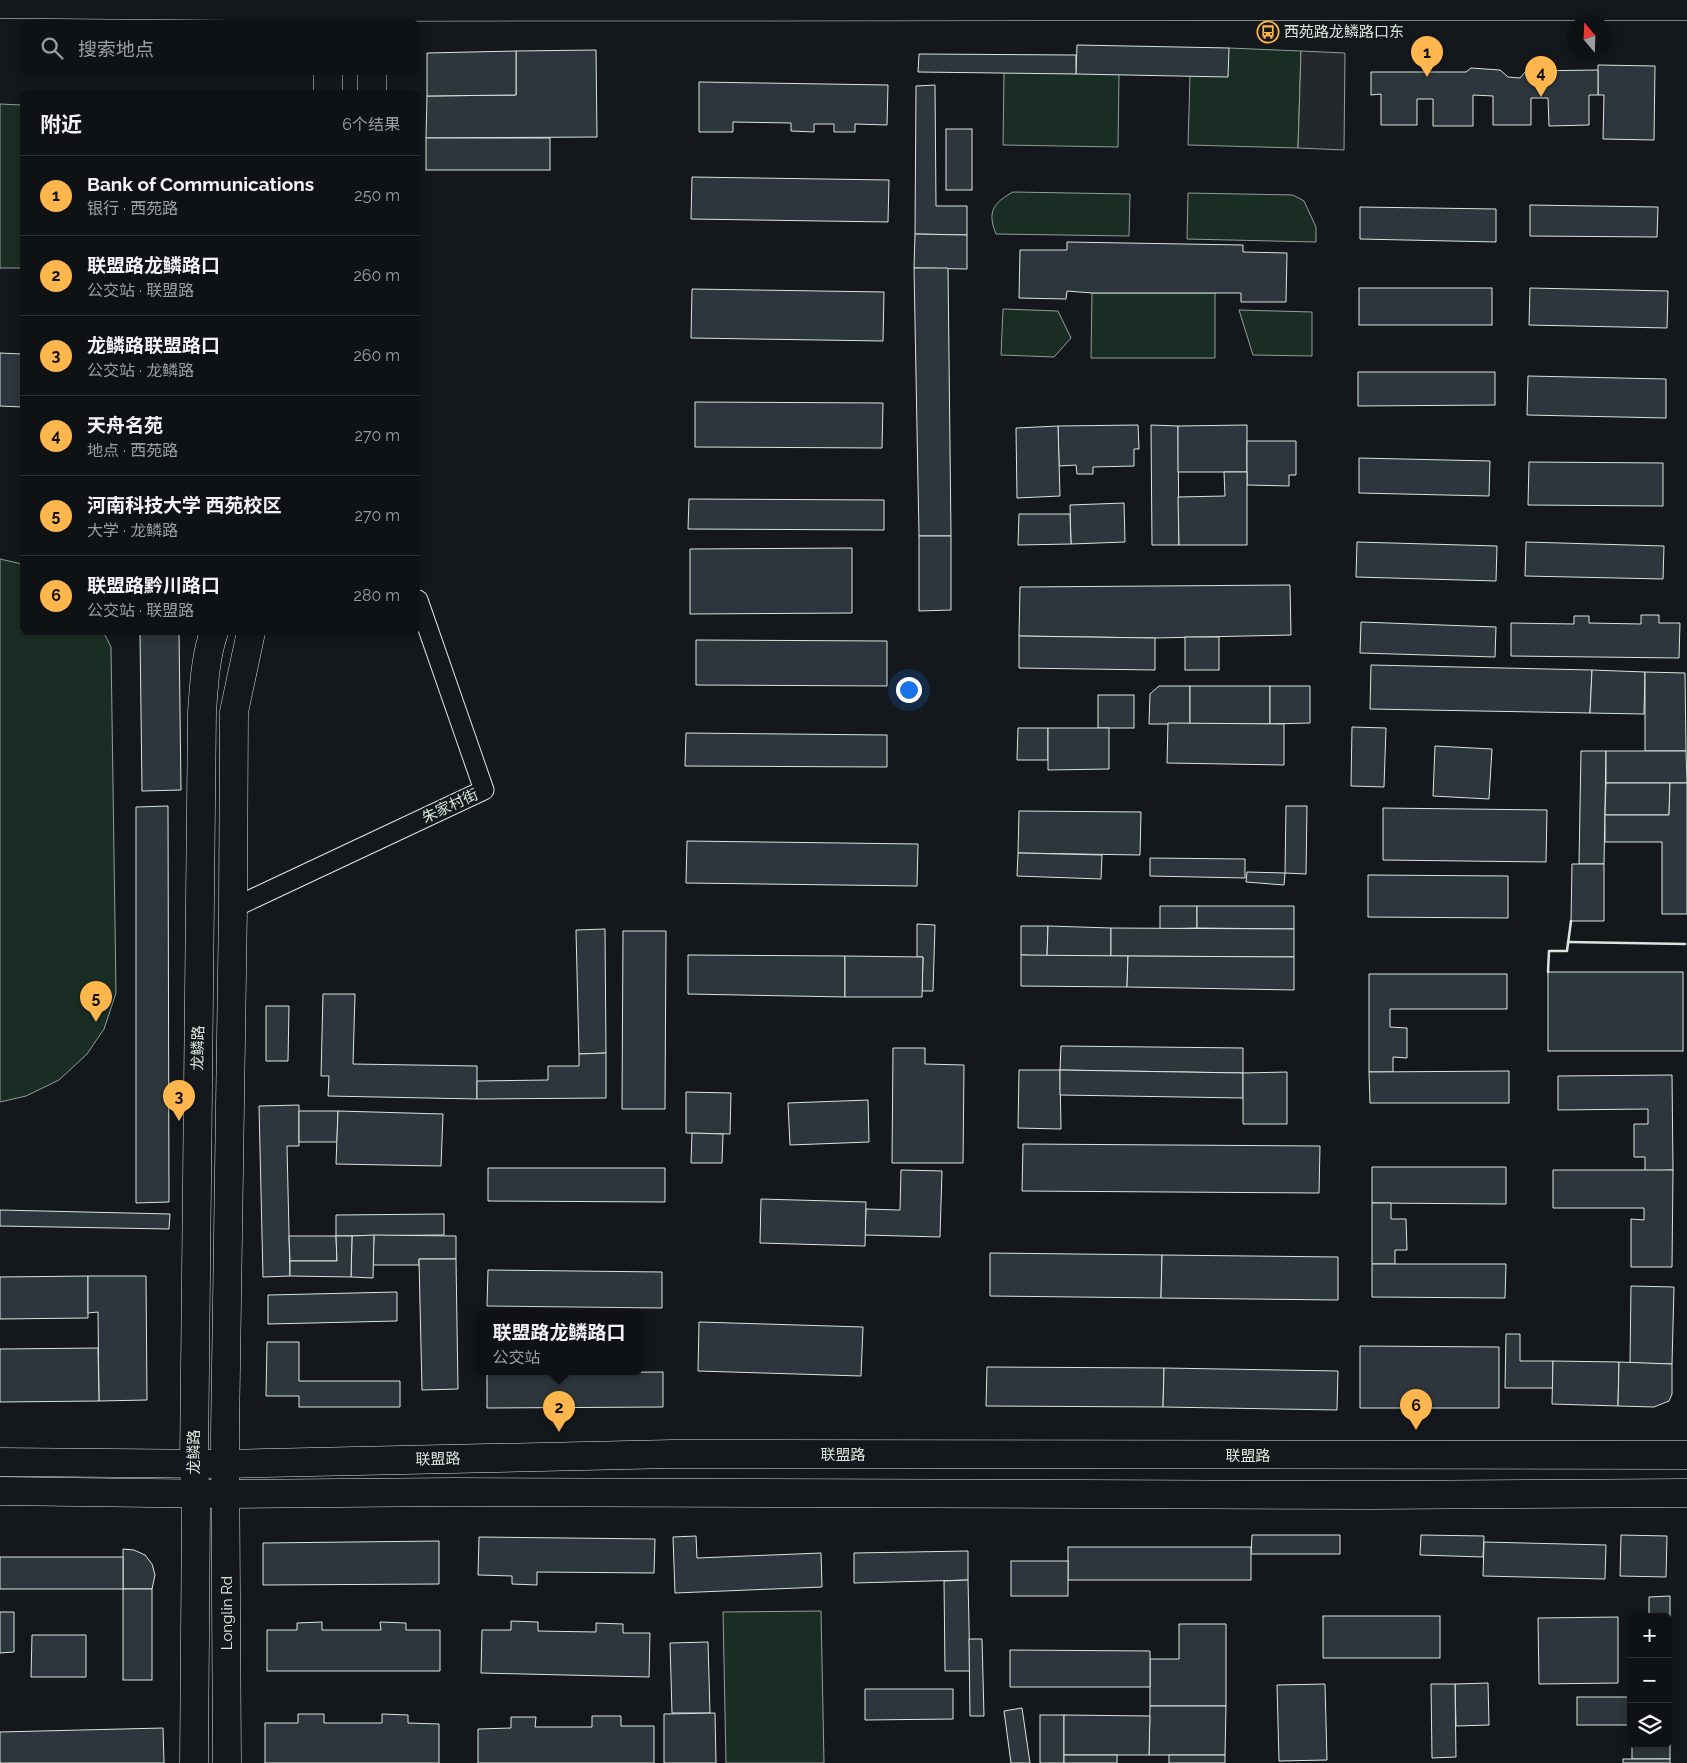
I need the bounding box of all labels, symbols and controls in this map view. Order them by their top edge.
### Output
north arrow [1567,15,1612,60]
search box [20,20,420,75]
bus stop icon: 西苑路龙鳞路口东 [1256,20,1280,44]
place label: 西苑路龙鳞路口东 [1284,23,1404,41]
icon: search [38,34,66,62]
pin: 1 [1411,36,1443,77]
text: 搜索地点 [78,38,154,60]
pin: 4 [1525,56,1557,97]
text: 附近 [40,112,82,137]
text: 6个结果 [342,115,400,134]
text: Bank of Communications [87,173,314,195]
text: 1 [52,186,60,205]
text: 250 m [354,186,400,205]
text: 银行 · 西苑路 [87,199,178,218]
text: 联盟路龙鳞路口 [87,254,220,276]
text: 2 [51,266,61,285]
text: 260 m [353,266,400,285]
text: 公交站 · 联盟路 [87,281,194,300]
text: 龙鳞路联盟路口 [87,334,220,356]
text: 3 [52,346,60,365]
text: 260 m [353,346,400,365]
text: 公交站 · 龙鳞路 [87,361,194,380]
text: 天舟名苑 [87,414,163,436]
text: 4 [51,426,61,445]
text: 270 m [355,426,400,445]
text: 地点 · 西苑路 [87,441,178,460]
text: 河南科技大学 西苑校区 [87,494,282,516]
text: 5 [52,506,60,525]
text: 270 m [355,506,400,525]
text: 大学 · 龙鳞路 [87,521,178,540]
text: 联盟路黔川路口 [87,574,220,596]
text: 6 [51,586,61,605]
text: 280 m [354,586,400,605]
text: 公交站 · 联盟路 [87,601,194,620]
your location [896,677,922,703]
street label: 朱家村街 [419,785,481,827]
pin: 5 [80,981,112,1022]
street label: 龙鳞路 [189,1025,207,1071]
pin: 3 [163,1080,195,1121]
popup [475,1310,643,1375]
text: 联盟路龙鳞路口 [492,1321,626,1343]
text: 公交站 [492,1348,541,1367]
pin: 6 [1400,1389,1432,1430]
pin: 2 [543,1391,575,1432]
street label: 龙鳞路 [185,1429,203,1475]
street label: 联盟路 [820,1446,866,1464]
street label: 联盟路 [1225,1447,1271,1465]
street label: 联盟路 [415,1450,461,1468]
street label: Longlin Rd [218,1576,236,1650]
map controls [1627,1613,1672,1748]
button: + [1627,1613,1672,1658]
button: − [1627,1658,1672,1703]
button: layers [1627,1703,1672,1748]

